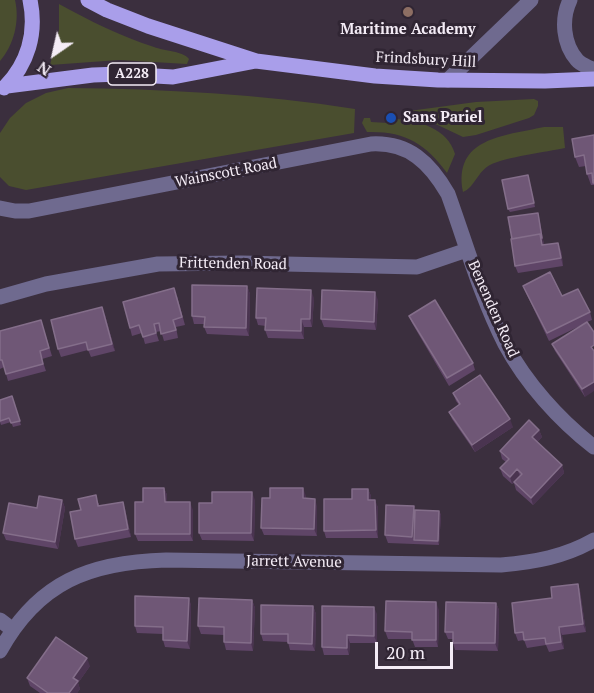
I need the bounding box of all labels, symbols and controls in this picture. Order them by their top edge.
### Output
marker: Maritime Academy [401,5,415,19]
place label: Maritime Academy [340,21,476,39]
north arrow [24,24,84,84]
street label: Frindsbury Hill [375,48,477,72]
text: N [33,56,55,81]
road number: A228 [108,63,156,85]
place label: Sans Pariel [403,109,483,127]
marker: Sans Pariel [384,111,398,125]
street label: Wainscott Road [173,154,279,192]
street label: Frittenden Road [179,254,287,274]
street label: Benenden Road [464,258,522,360]
street label: Jarrett Avenue [246,552,342,572]
scale bar [378,630,456,668]
text: 20 m [386,640,425,664]

